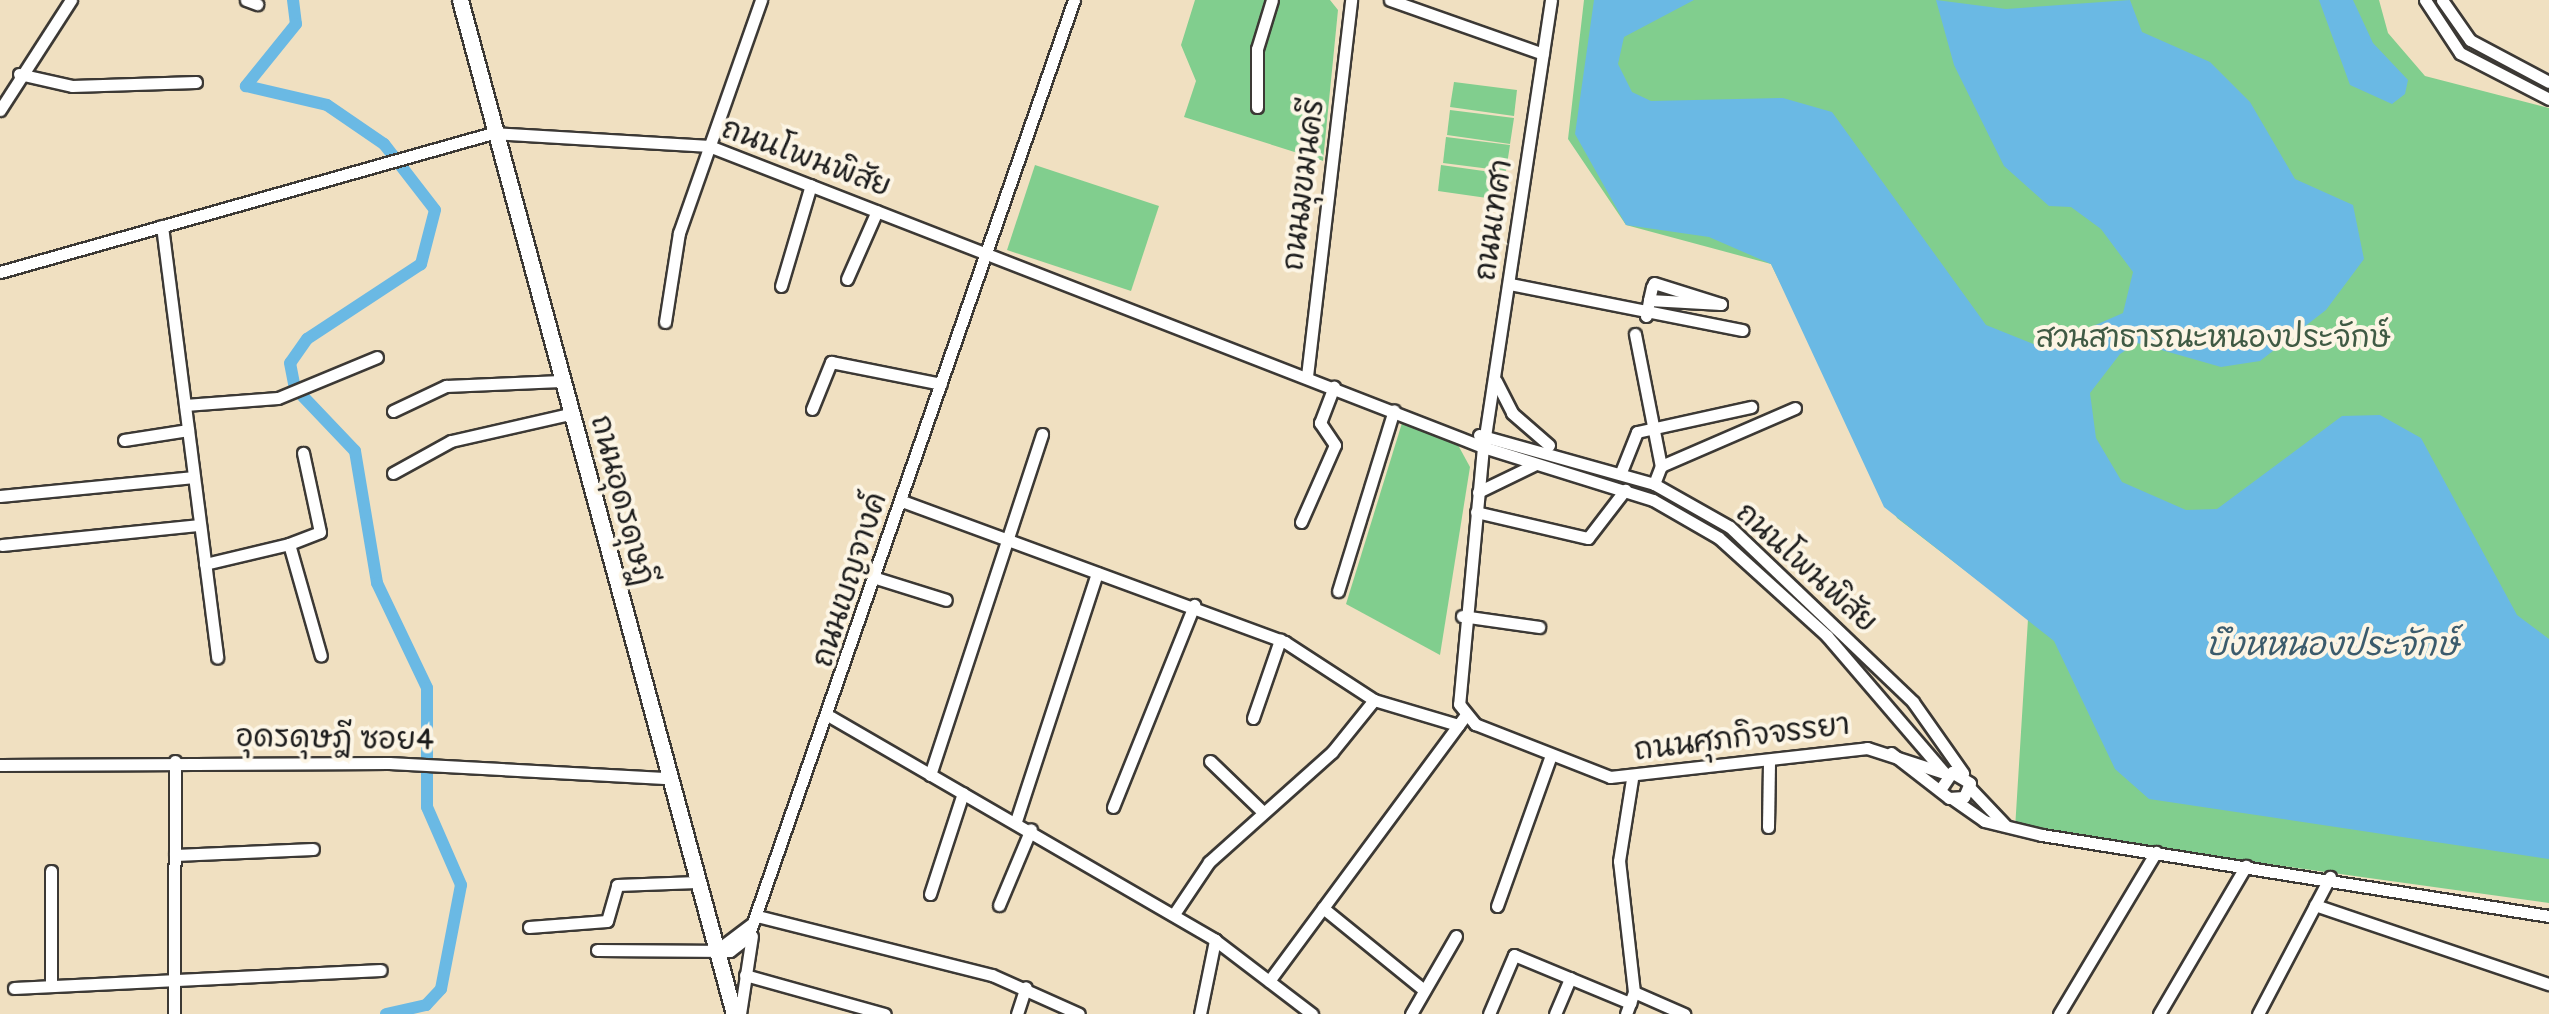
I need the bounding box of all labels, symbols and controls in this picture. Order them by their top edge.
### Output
street label: ถนนมุขมนครี [1276,97,1332,273]
street label: ถนนโพนพิสัย [716,111,896,205]
street label: ถนนเทศา [1468,157,1520,283]
park label: สวนสาธารณะหนองประจักษ์ [2036,320,2390,356]
street label: ถนนอุดรดุษฎี [582,411,662,589]
street label: ถนนเบญจางค์ [805,488,895,672]
street label: ถนนโพนพิสัย [1728,495,1884,641]
water label: บึงหหนองประจักษ์ [2206,627,2458,665]
street label: ถนนศุภกิจจรรยา [1632,707,1852,769]
street label: อุดรดุษฎี ซอย4 [236,719,434,759]

